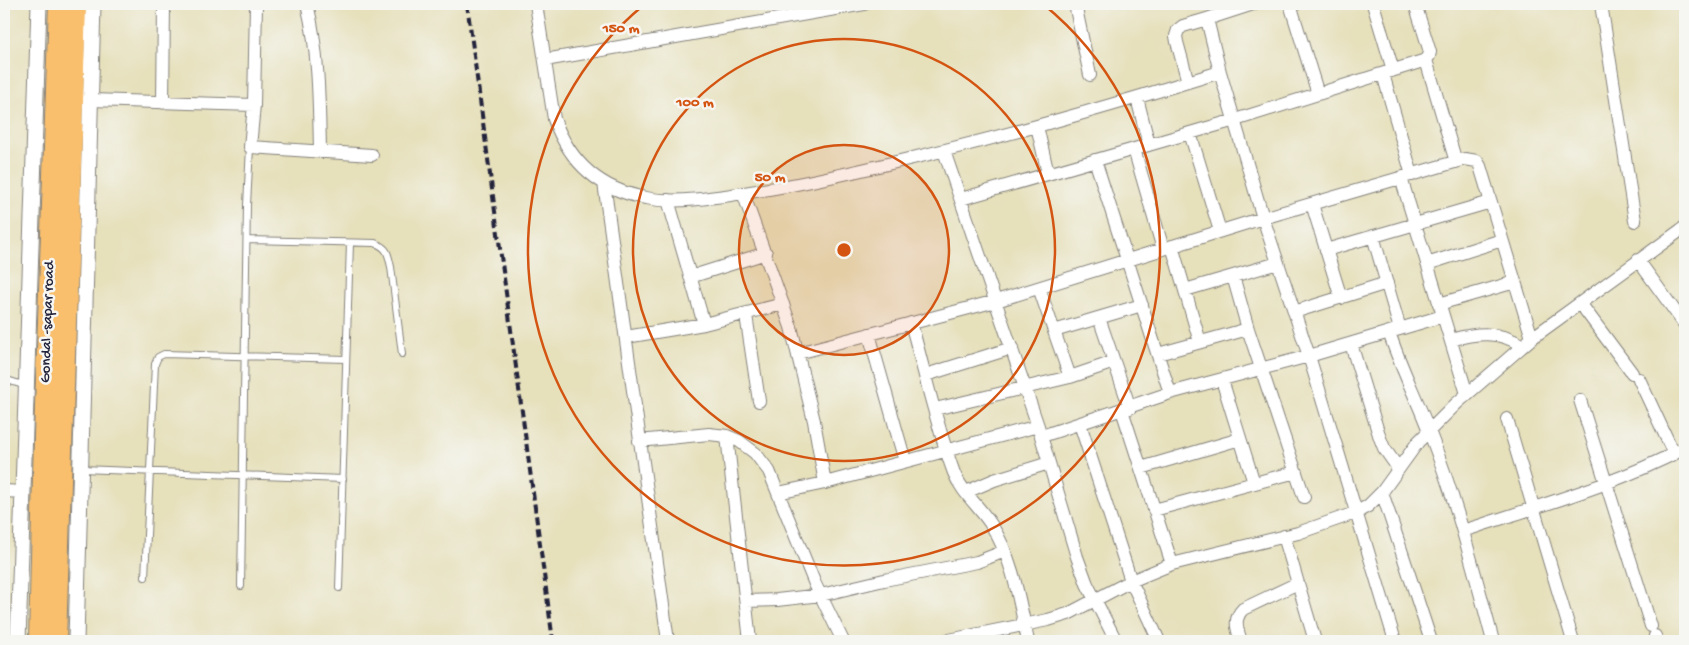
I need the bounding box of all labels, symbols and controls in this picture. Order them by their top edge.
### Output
text: 150 m [602,20,640,38]
text: 100 m [675,94,714,112]
text: 50 m [755,169,786,187]
centre of rings [835,241,853,259]
street label: Gondal -sapar road [37,260,59,383]

